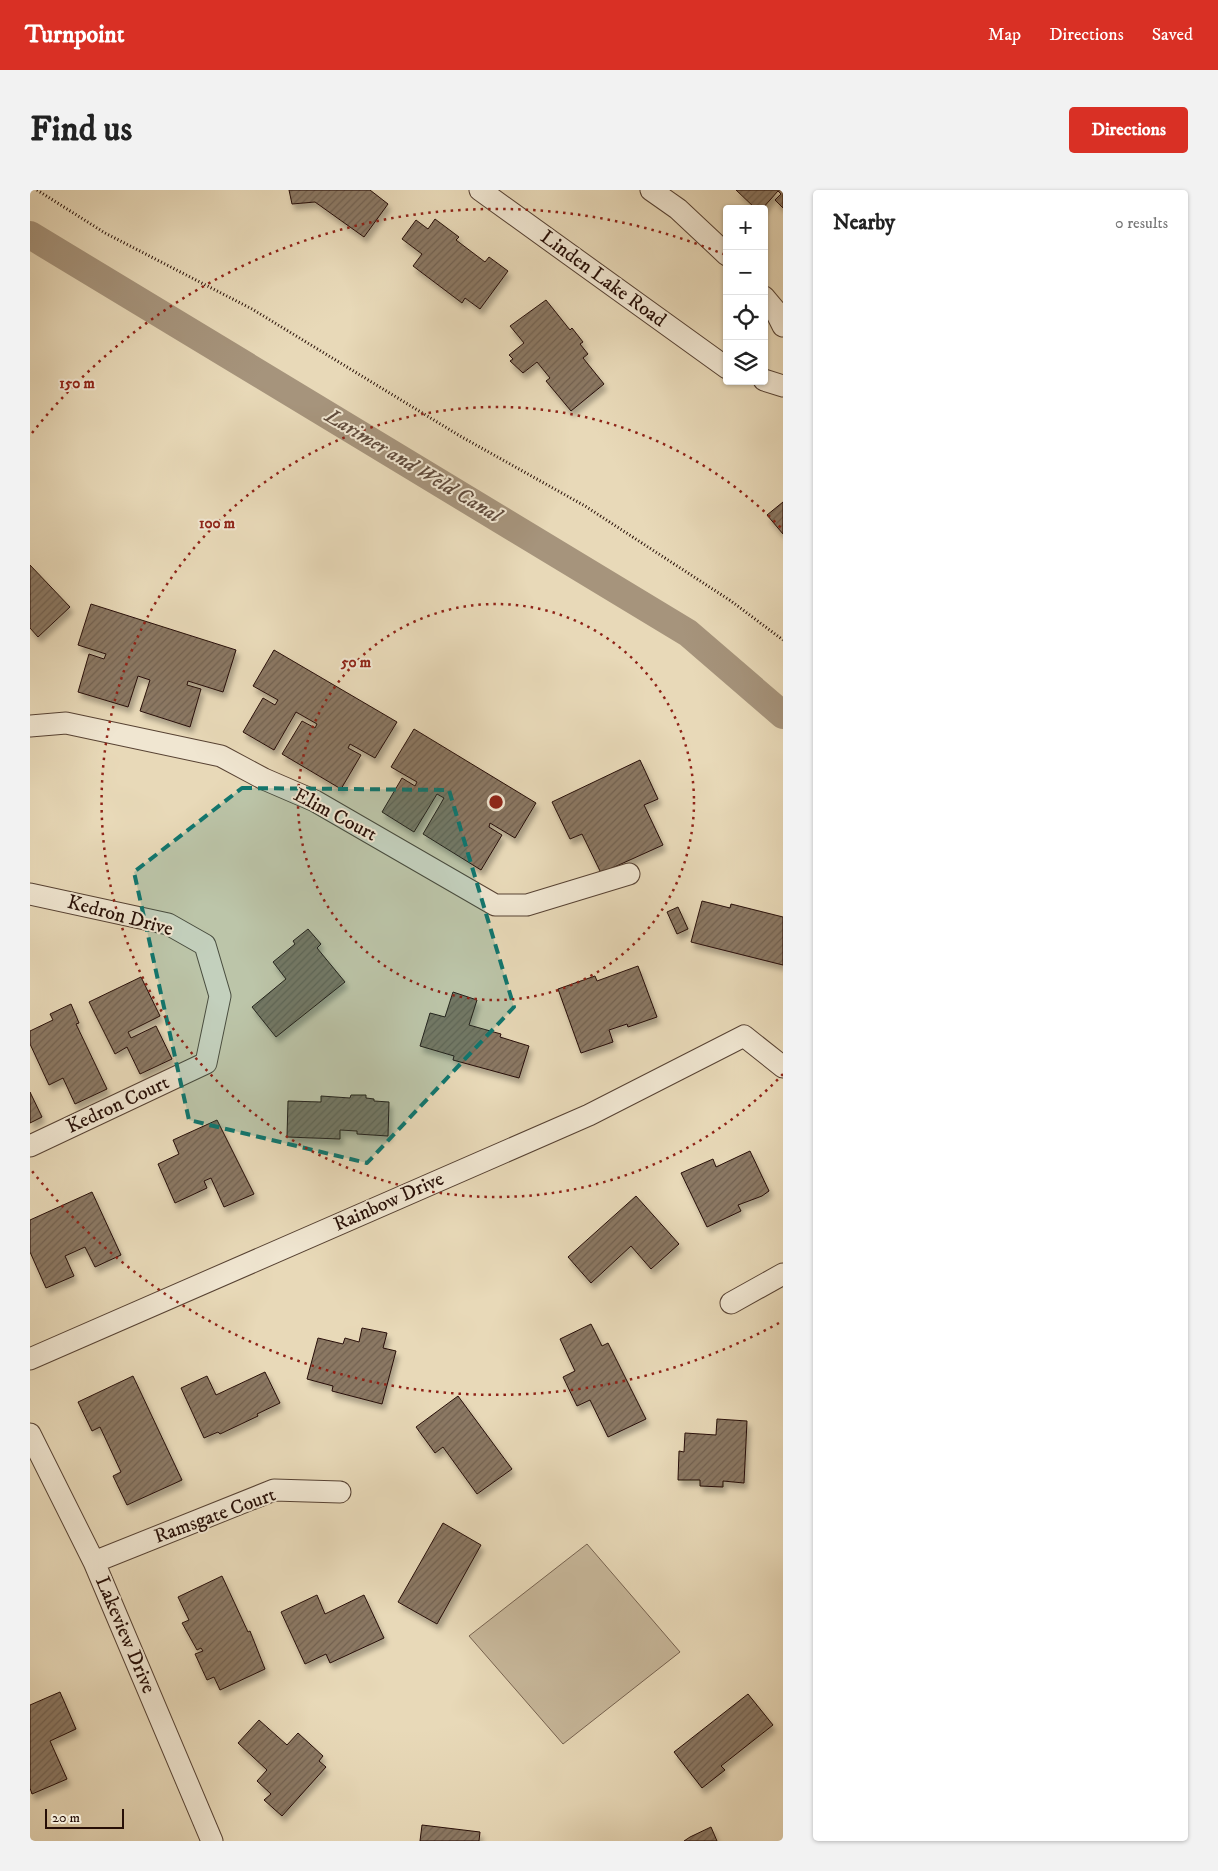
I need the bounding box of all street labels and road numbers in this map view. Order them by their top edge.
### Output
street label: Linden Lake Road [535,225,671,333]
street label: Elim Court [289,783,381,847]
street label: Kedron Drive [64,890,176,942]
street label: Kedron Court [63,1070,173,1140]
street label: Rainbow Drive [330,1167,448,1237]
street label: Ramsgate Court [151,1482,279,1550]
street label: Lakeview Drive [89,1573,161,1697]

